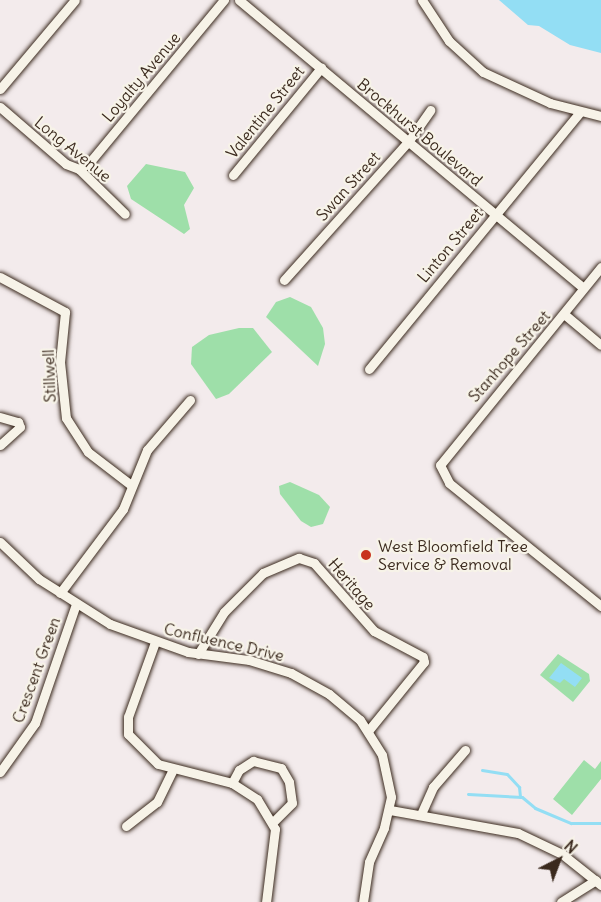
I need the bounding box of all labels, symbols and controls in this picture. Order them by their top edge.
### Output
street label: Loyalty Avenue [98,28,184,126]
street label: Valentine Street [222,62,308,162]
street label: Brockhurst Boulevard [354,74,486,190]
street label: Long Avenue [31,112,115,186]
street label: Swan Street [312,148,384,224]
street label: Linton Street [413,204,487,286]
street label: Stanhope Street [464,306,554,406]
street label: Stillwell [38,349,60,403]
place label: West Bloomfield Tree Service & Removal [378,536,528,574]
marker: West Bloomfield Tree Service & Removal [359,548,373,562]
street label: Heritage [324,554,380,614]
street label: Crescent Green [8,614,64,726]
street label: Confluence Drive [162,619,286,665]
north arrow [529,830,589,890]
text: N [560,835,582,858]

